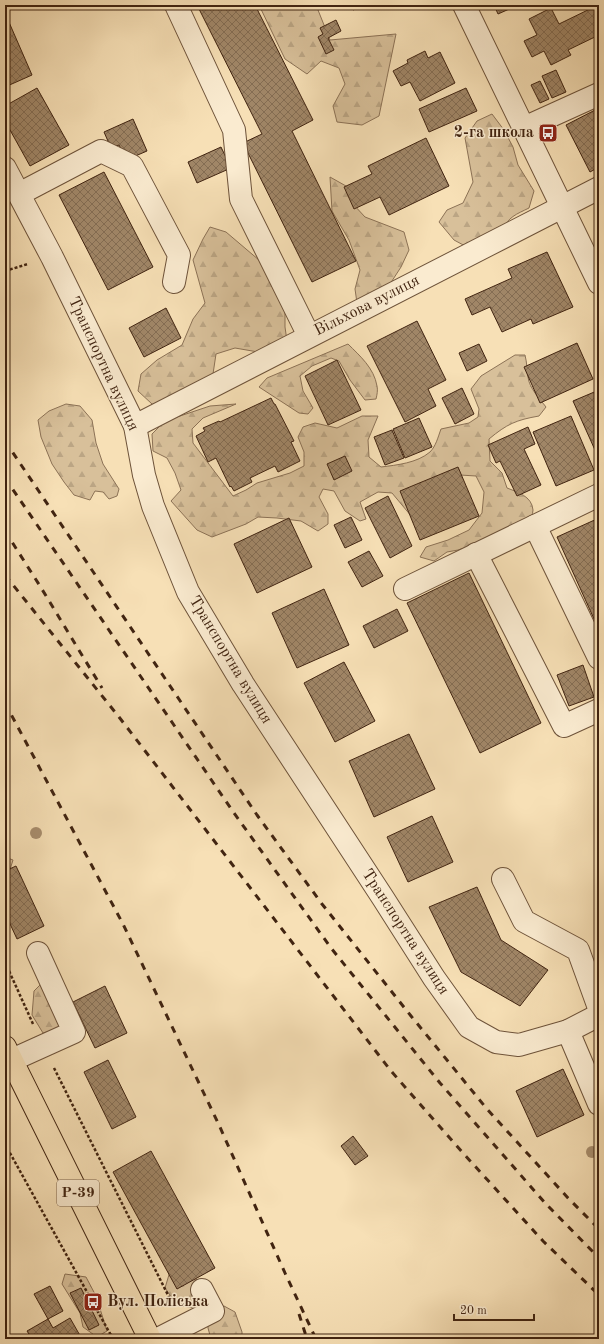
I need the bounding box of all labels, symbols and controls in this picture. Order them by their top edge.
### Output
bus stop icon: 2-га школа [537,122,559,144]
place label: 2-га школа [454,125,534,141]
street label: Вільхова вулиця [312,273,422,339]
street label: Транспортна вулиця [65,294,141,434]
street label: Транспортна вулиця [186,593,274,727]
street label: Транспортна вулиця [359,866,451,998]
road number: Р-39 [57,1180,99,1206]
bus stop icon: Вул. Поліська [82,1291,104,1313]
place label: Вул. Поліська [107,1294,209,1310]
scale bar [454,1296,534,1322]
text: 20 m [460,1305,487,1317]

